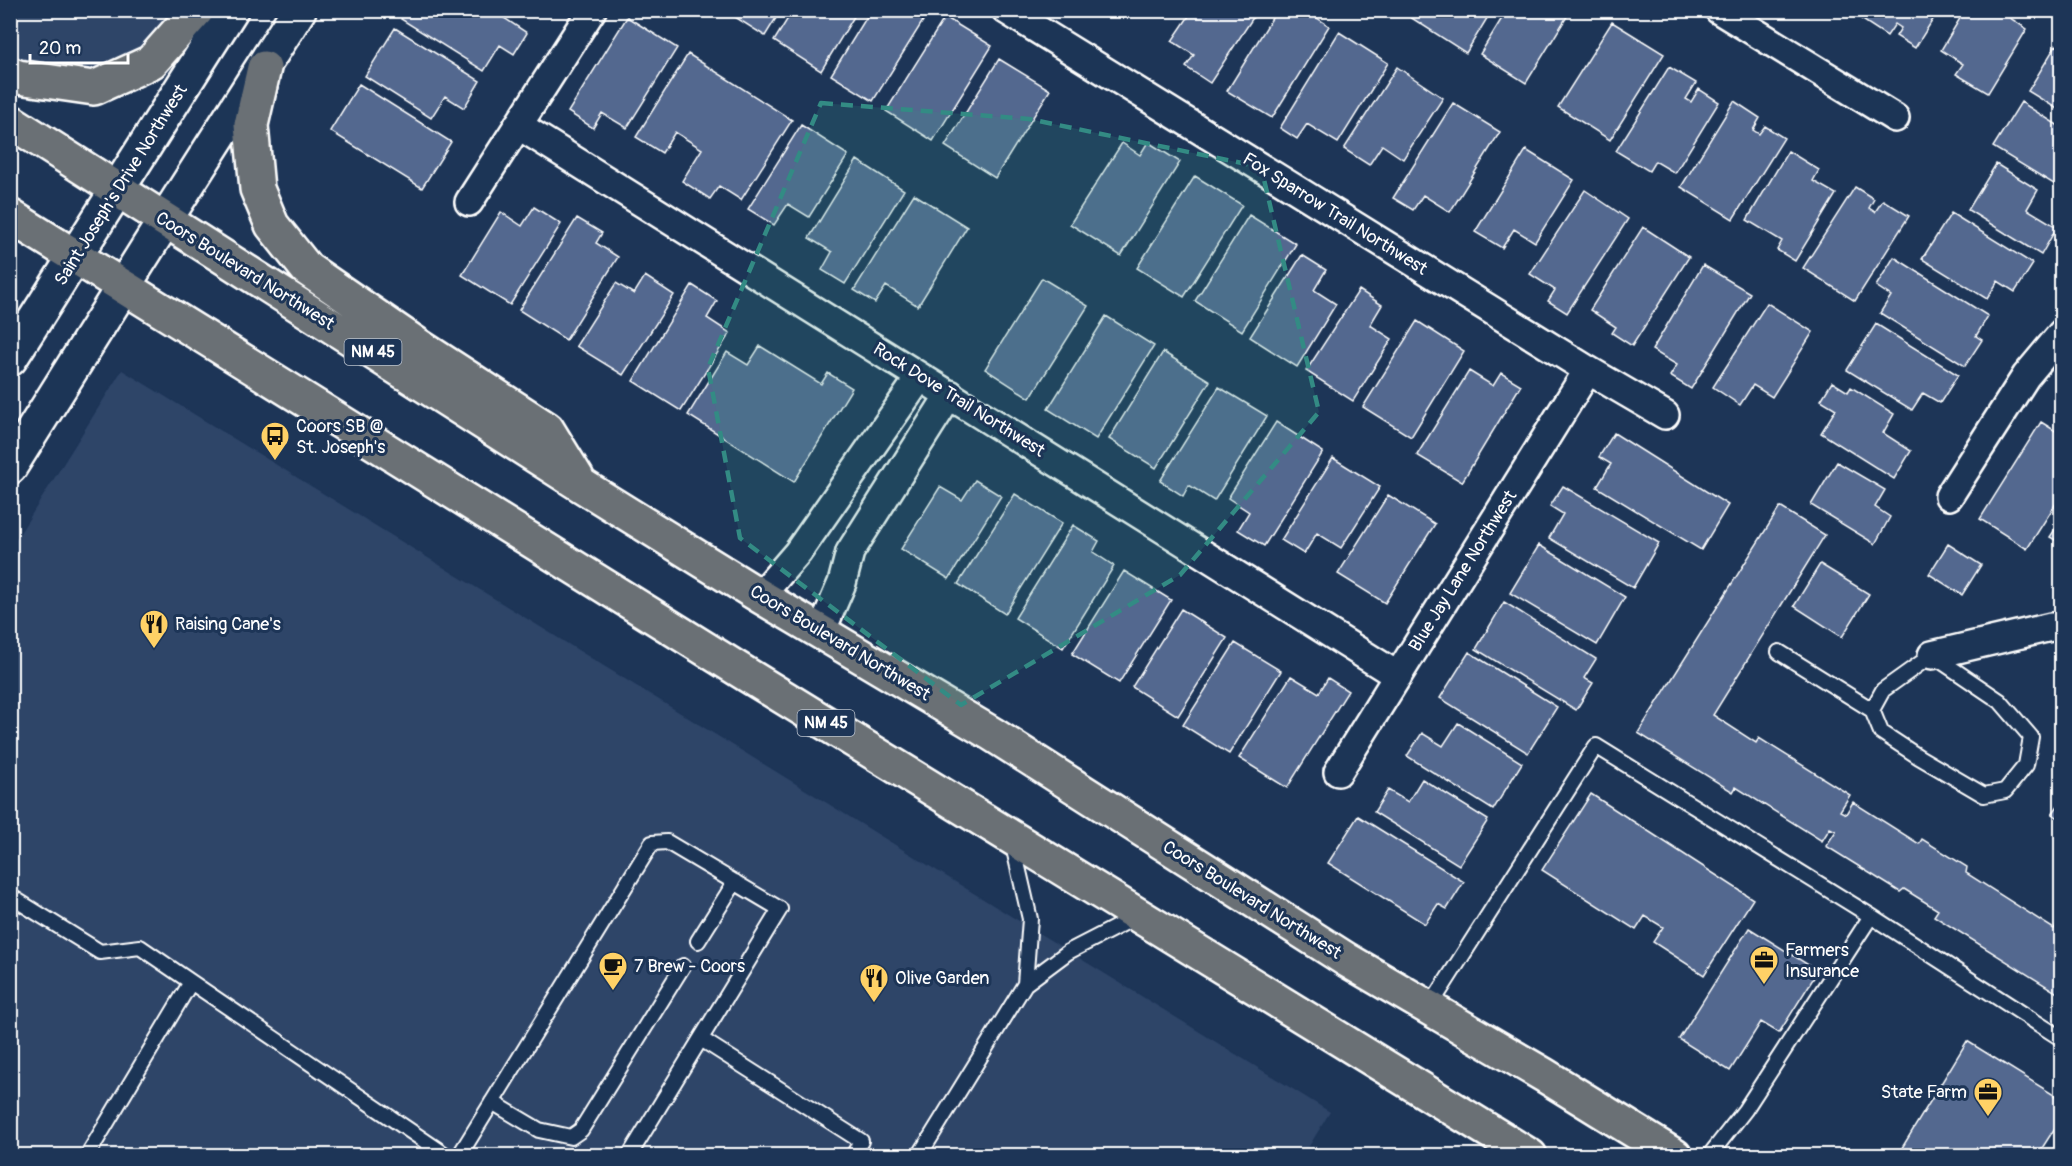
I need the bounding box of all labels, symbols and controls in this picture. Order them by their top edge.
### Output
scale bar [30,27,128,65]
text: 20 m [39,37,81,60]
street label: Saint Joseph's Drive Northwest [49,79,193,290]
street label: Fox Sparrow Trail Northwest [1238,148,1432,281]
street label: Coors Boulevard Northwest [151,207,339,336]
street label: Rock Dove Trail Northwest [869,338,1050,463]
road number: NM 45 [344,339,401,365]
place label: Coors SB @ St. Joseph's [296,415,385,459]
bus stop icon: Coors SB @ St. Joseph's [259,420,291,462]
street label: Blue Jay Lane Northwest [1404,485,1522,656]
street label: Coors Boulevard Northwest [746,580,935,706]
restaurant icon: Raising Cane's [138,608,170,650]
place label: Raising Cane's [175,613,281,636]
road number: NM 45 [798,710,854,736]
street label: Coors Boulevard Northwest [1158,836,1346,965]
place label: Farmers Insurance [1785,939,1859,983]
office icon: Farmers Insurance [1748,944,1780,986]
cafe icon: 7 Brew - Coors [597,950,629,992]
place label: 7 Brew - Coors [634,955,745,978]
restaurant icon: Olive Garden [858,962,890,1004]
place label: Olive Garden [895,967,989,990]
office icon: State Farm [1972,1076,2004,1118]
place label: State Farm [1881,1081,1967,1104]

